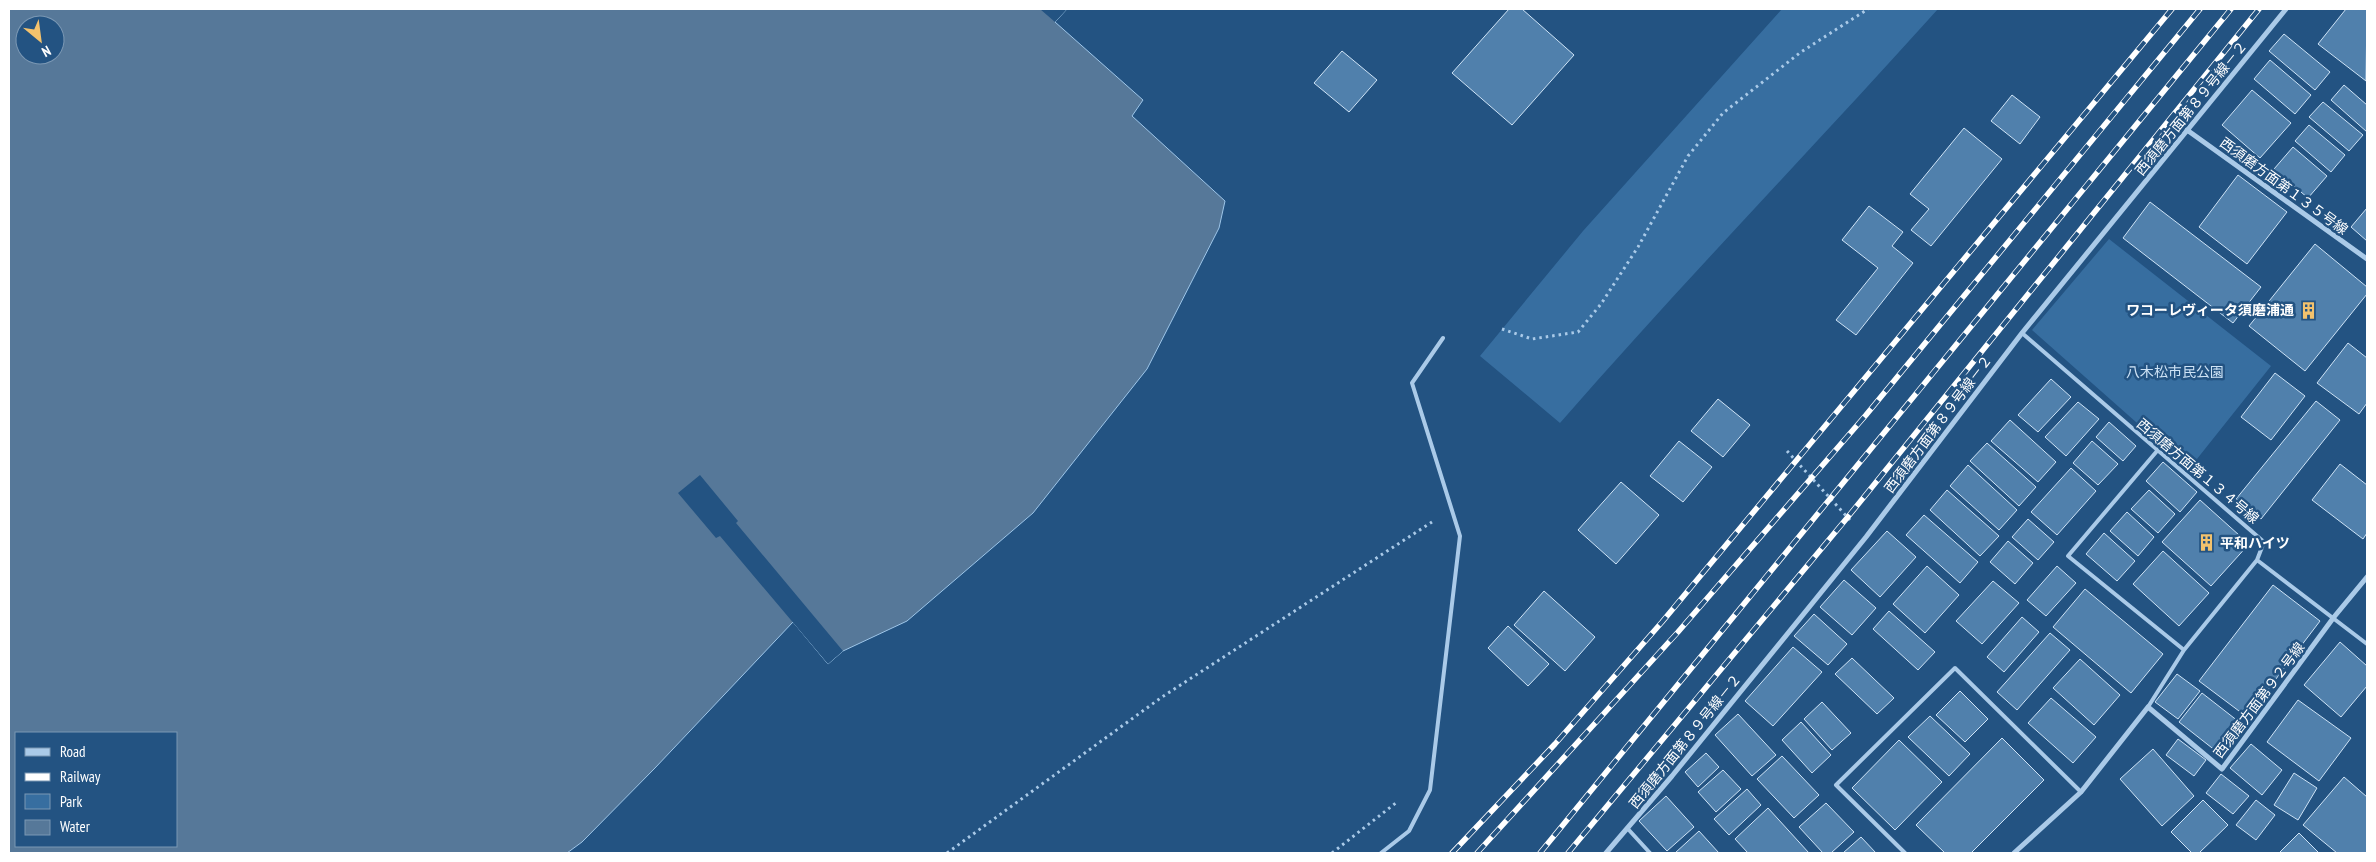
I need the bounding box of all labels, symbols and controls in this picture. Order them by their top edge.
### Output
north arrow [15,15,65,65]
street label: 西須磨方面第８９号線－２ [2131,37,2251,179]
text: N [39,42,54,61]
street label: 西須磨方面第１３５号線 [2216,133,2352,239]
building icon: ワコーレヴィータ須磨浦通 [2298,300,2318,320]
place label: ワコーレヴィータ須磨浦通 [2126,301,2294,319]
street label: 西須磨方面第８９号線－２ [1880,351,1996,497]
park label: 八木松市民公園 [2126,363,2224,381]
street label: 西須磨方面第１３４号線 [2133,415,2263,527]
building icon: 平和ハイツ [2196,533,2216,553]
place label: 平和ハイツ [2220,534,2290,552]
street label: 西須磨方面第９２号線 [2210,639,2308,761]
street label: 西須磨方面第８９号線－２ [1625,670,1745,812]
legend [15,732,178,847]
text: Road [60,742,86,761]
text: Railway [60,767,101,786]
text: Park [60,792,82,811]
text: Water [60,817,91,836]

